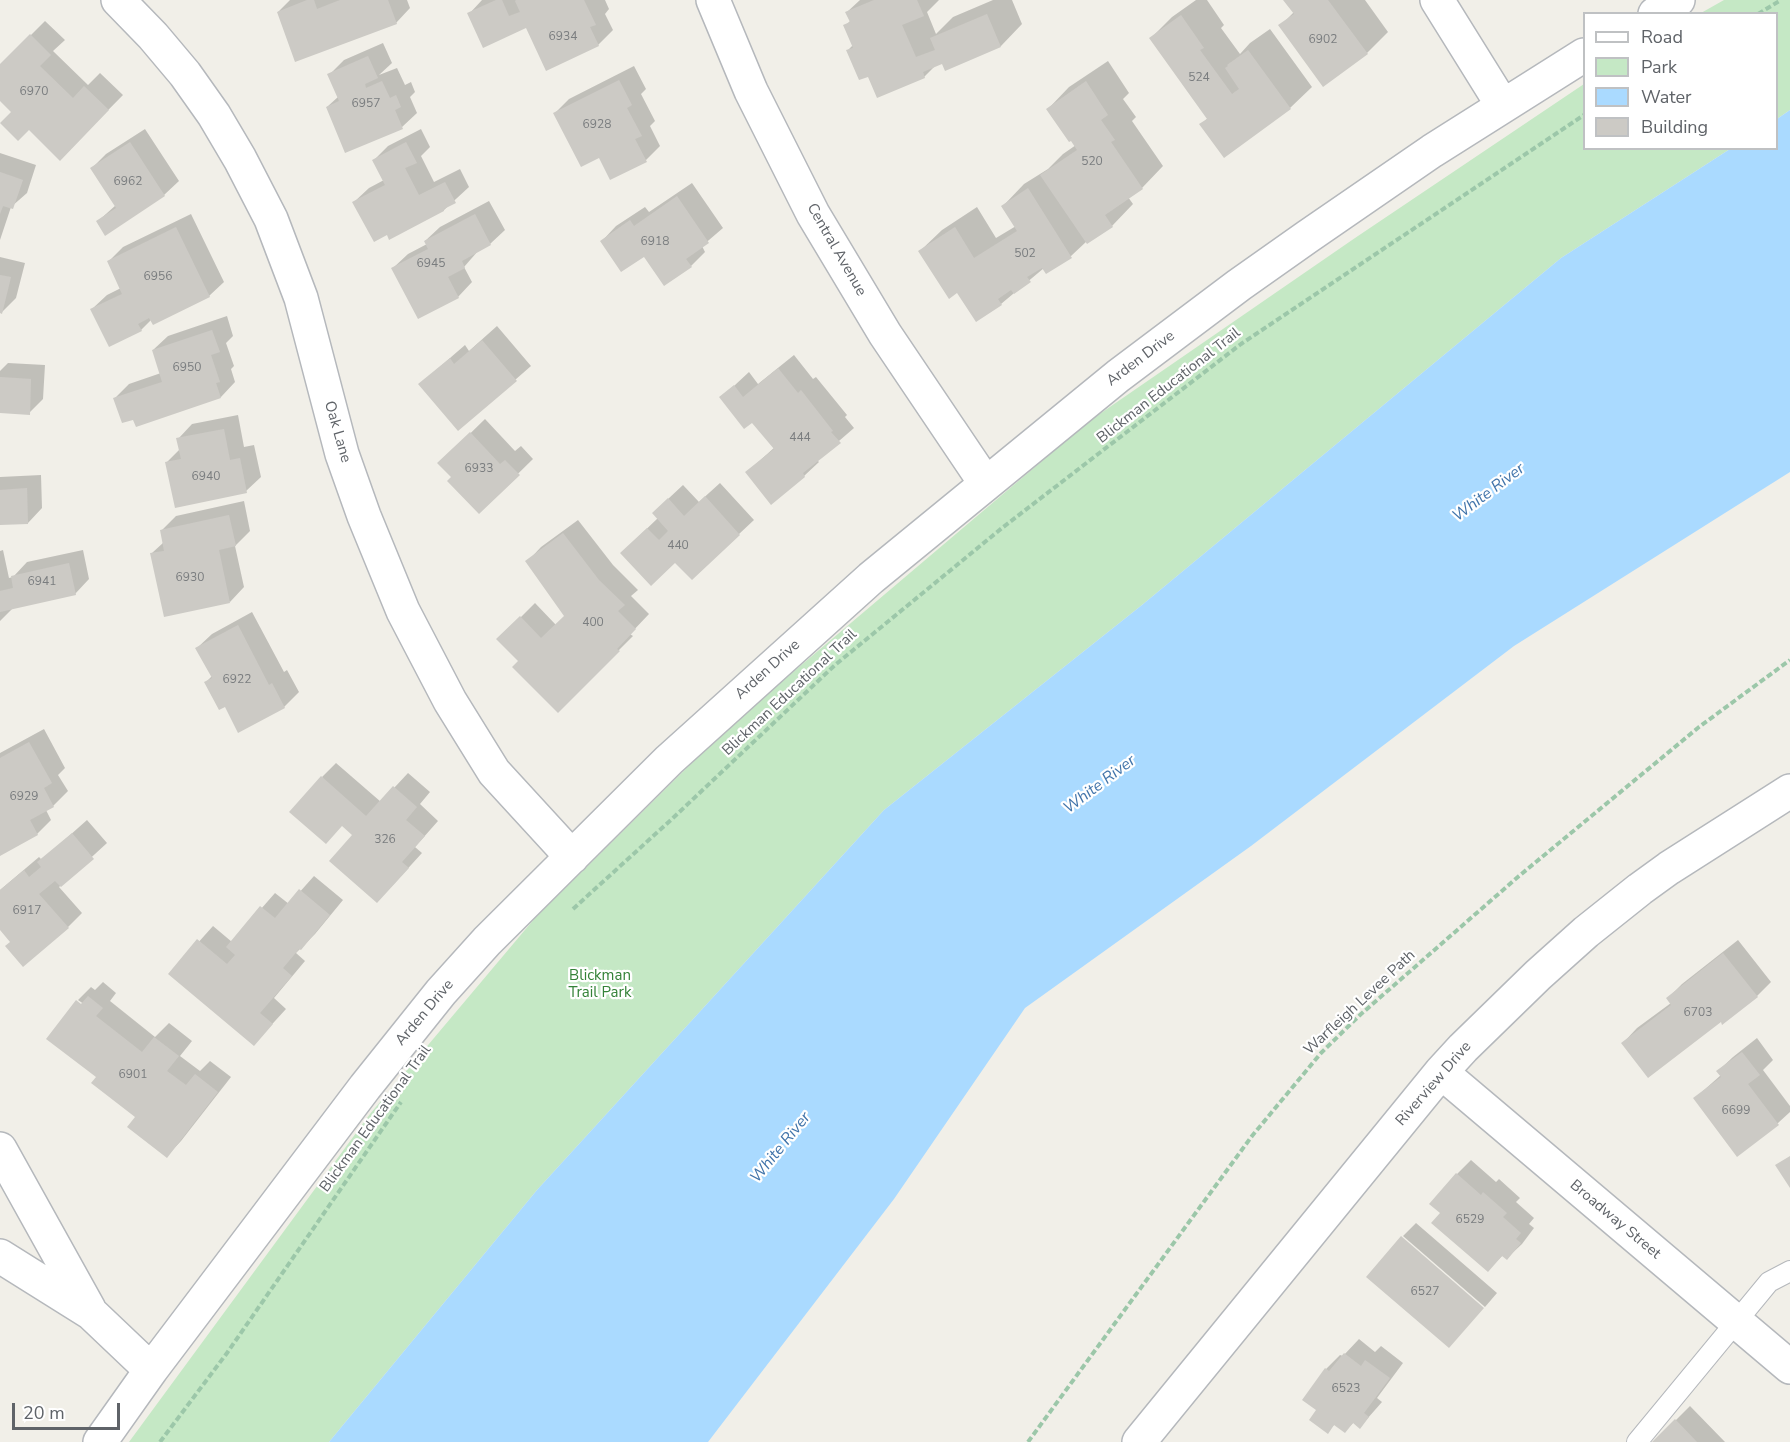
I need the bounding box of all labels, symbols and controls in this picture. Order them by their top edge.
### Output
legend [1583,12,1778,150]
text: Road [1641,25,1683,49]
house number: 6934 [549,30,577,44]
house number: 6902 [1309,33,1337,47]
text: Park [1641,55,1677,79]
house number: 524 [1188,71,1210,85]
house number: 6970 [20,85,48,99]
text: Water [1641,85,1692,109]
house number: 6957 [352,97,380,111]
text: Building [1641,115,1708,139]
house number: 6928 [583,118,611,132]
house number: 520 [1081,155,1103,169]
house number: 6962 [114,175,142,189]
street label: Central Avenue [802,201,870,299]
house number: 6918 [641,235,669,249]
house number: 502 [1014,247,1036,261]
house number: 6945 [417,257,445,271]
house number: 6956 [144,270,172,284]
street label: Blickman Educational Trail [1094,324,1244,448]
street label: Arden Drive [1103,327,1179,391]
house number: 6950 [173,361,201,375]
street label: Oak Lane [320,399,354,465]
house number: 444 [789,431,811,445]
water label: White River [1449,460,1529,526]
house number: 6933 [465,462,493,476]
house number: 6940 [192,470,220,484]
house number: 440 [667,539,689,553]
house number: 6930 [176,571,204,585]
house number: 6941 [28,575,56,589]
house number: 400 [582,616,604,630]
street label: Blickman Educational Trail [719,626,861,760]
street label: Arden Drive [732,636,804,704]
house number: 6922 [223,673,251,687]
water label: White River [1060,752,1140,818]
house number: 6929 [10,790,38,804]
house number: 326 [374,833,396,847]
house number: 6917 [13,904,41,918]
street label: Warfleigh Levee Path [1301,947,1419,1059]
park label: Blickman Trail Park [569,967,631,1002]
street label: Arden Drive [392,976,458,1050]
house number: 6703 [1684,1006,1712,1020]
street label: Riverview Drive [1392,1038,1476,1130]
street label: Blickman Educational Trail [317,1042,435,1196]
house number: 6901 [119,1068,147,1082]
house number: 6699 [1722,1104,1750,1118]
water label: White River [747,1109,815,1187]
street label: Broadway Street [1566,1177,1664,1263]
house number: 6529 [1456,1213,1484,1227]
house number: 6527 [1411,1285,1439,1299]
house number: 6523 [1332,1382,1360,1396]
scale bar [15,1391,123,1429]
text: 20 m [23,1401,65,1425]

